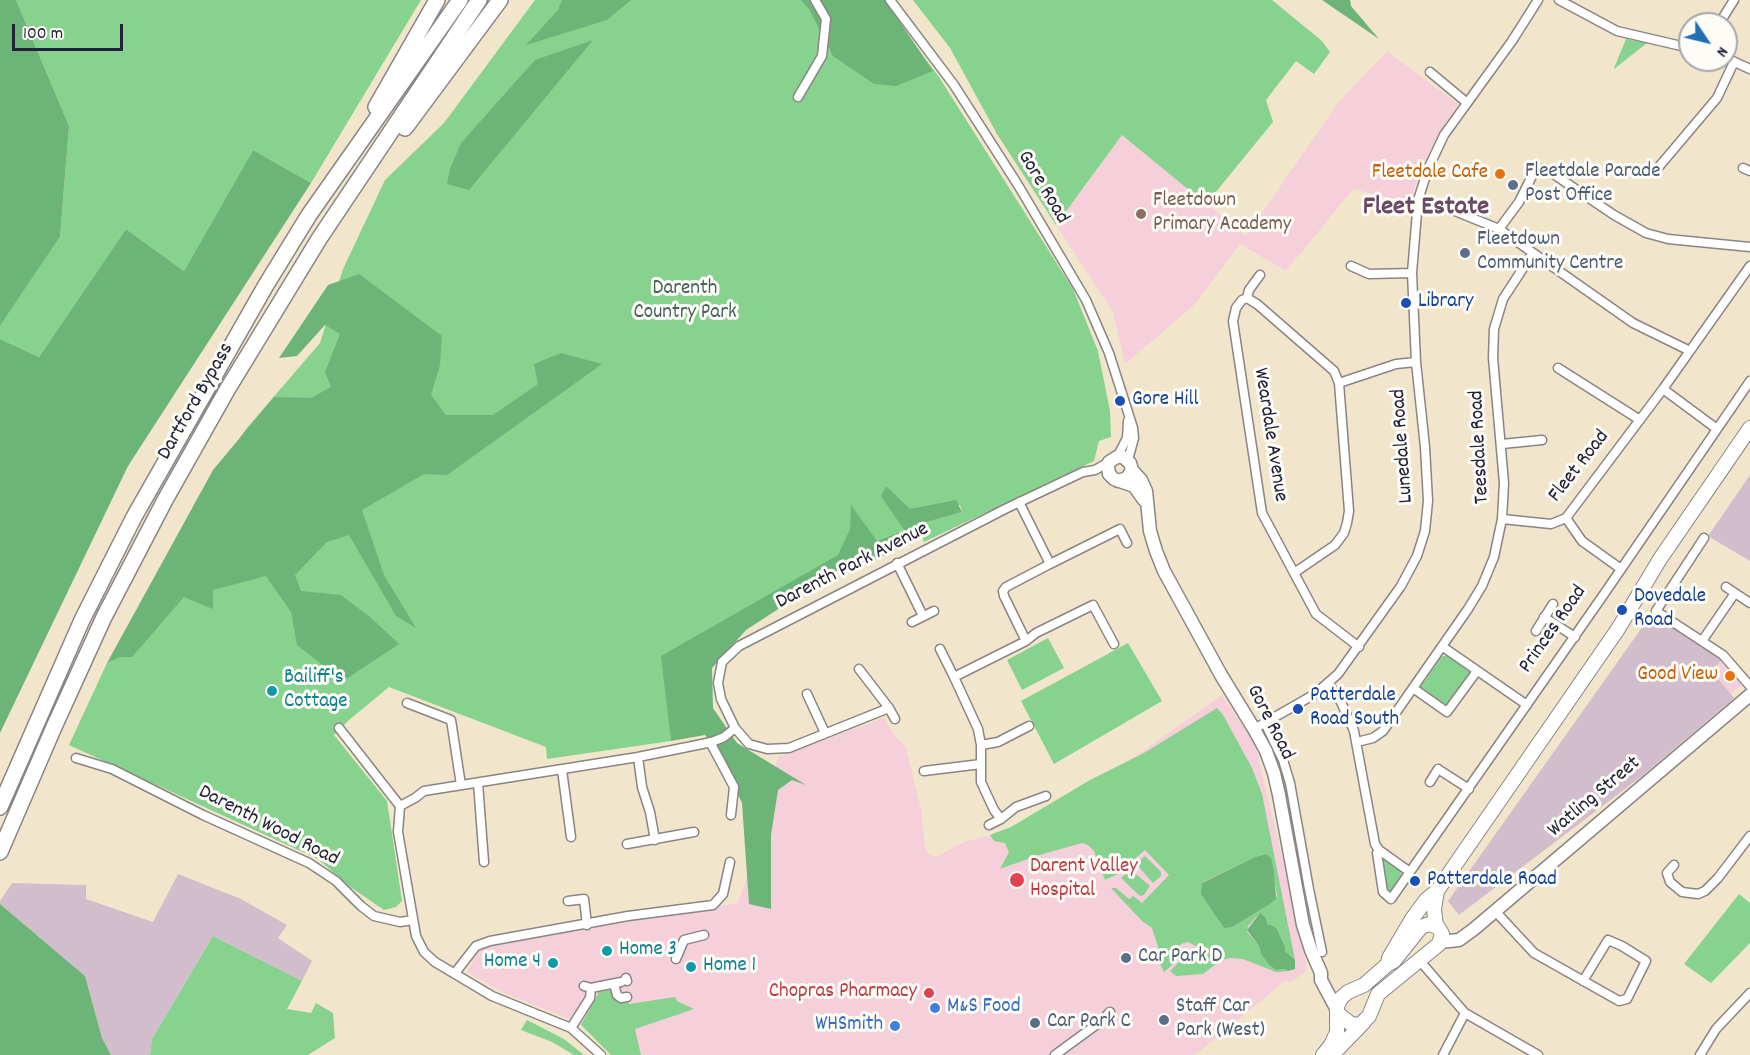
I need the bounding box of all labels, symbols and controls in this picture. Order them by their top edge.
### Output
scale bar [15,12,126,50]
north arrow [1678,12,1738,72]
text: 100 m [23,22,63,47]
text: N [1710,42,1733,61]
street label: Gore Road [1010,147,1074,229]
place label: Fleetdale Parade Post Office [1525,160,1660,210]
place label: Fleetdale Cafe [1372,161,1488,187]
marker: Fleetdale Cafe [1493,167,1507,181]
marker: Fleetdale Parade Post Office [1506,178,1520,192]
place label: Fleetdown Primary Academy [1153,189,1291,239]
district label: Fleet Estate [1363,193,1489,225]
marker: Fleetdown Primary Academy [1134,207,1148,221]
place label: Fleetdown Community Centre [1477,228,1623,278]
marker: Fleetdown Community Centre [1458,246,1472,260]
park label: Darenth Country Park [633,277,737,327]
place label: Library [1418,290,1473,316]
marker: Library [1399,296,1413,310]
street label: Dartford Bypass [153,339,241,465]
street label: Weardale Avenue [1246,366,1292,504]
place label: Gore Hill [1132,388,1198,414]
street label: Lunedale Road [1387,388,1421,504]
street label: Teesdale Road [1465,390,1497,504]
marker: Gore Hill [1113,394,1127,408]
street label: Fleet Road [1544,426,1616,508]
street label: Darenth Park Avenue [773,518,933,616]
street label: Princes Road [1515,581,1593,679]
place label: Dovedale Road [1634,585,1706,635]
marker: Dovedale Road [1615,603,1629,617]
place label: Good View [1637,663,1718,689]
place label: Bailiff's Cottage [284,666,348,716]
marker: Good View [1723,669,1737,683]
street label: Gore Road [1239,681,1299,765]
marker: Bailiff's Cottage [265,684,279,698]
place label: Patterdale Road South [1310,684,1399,734]
marker: Patterdale Road South [1291,702,1305,716]
street label: Watling Street [1544,752,1646,844]
street label: Darenth Wood Road [194,781,342,873]
place label: Darent Valley Hospital [1030,855,1138,905]
place label: Patterdale Road [1427,868,1557,894]
marker: Darent Valley Hospital [1008,871,1026,889]
marker: Patterdale Road [1408,874,1422,888]
place label: Home 3 [619,938,677,964]
marker: Home 3 [600,944,614,958]
place label: Car Park D [1138,945,1222,971]
place label: Home 4 [484,950,541,976]
marker: Car Park D [1119,951,1133,965]
place label: Home 1 [703,954,756,980]
marker: Home 4 [546,956,560,970]
marker: Home 1 [684,960,698,974]
place label: Chopras Pharmacy [769,980,917,1006]
marker: Chopras Pharmacy [922,986,936,1000]
place label: M&S Food [947,995,1021,1021]
place label: Staff Car Park (West) [1176,995,1265,1045]
marker: M&S Food [928,1001,942,1015]
place label: Car Park C [1047,1010,1131,1036]
place label: WHSmith [815,1013,883,1039]
marker: Staff Car Park (West) [1157,1013,1171,1027]
marker: Car Park C [1028,1016,1042,1030]
marker: WHSmith [888,1019,902,1033]

